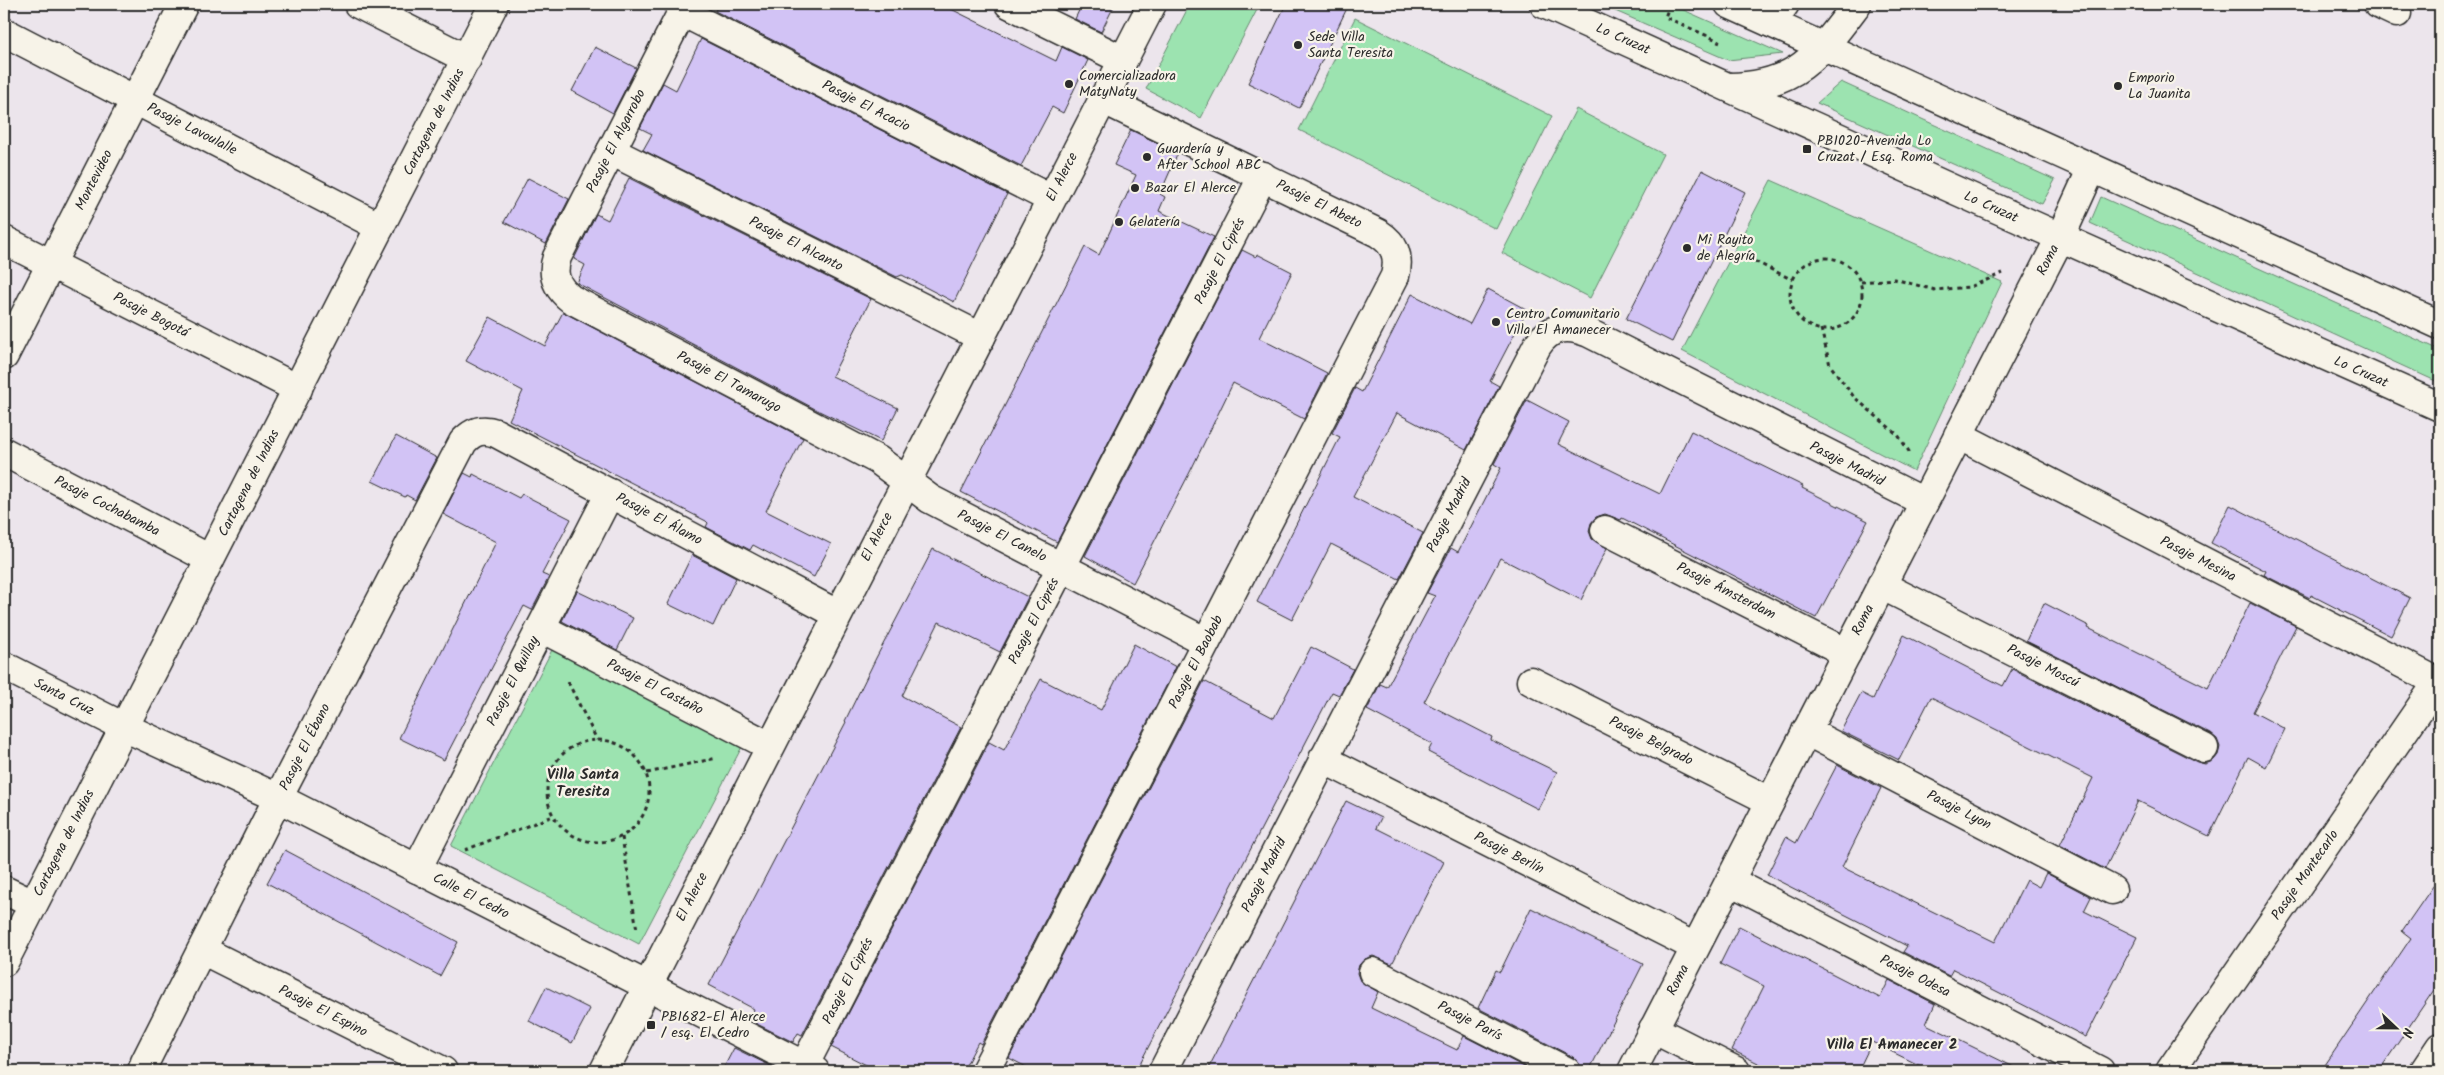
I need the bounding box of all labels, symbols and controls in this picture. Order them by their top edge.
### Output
street label: Lo Cruzat [1592,17,1654,61]
place label: Sede Villa Santa Teresita [1308,26,1393,64]
marker: Sede Villa Santa Teresita [1292,39,1304,51]
street label: Cartagena de Indias [397,65,471,179]
place label: Comercializadora MatyNaty [1079,65,1176,103]
place label: Emporio La Juanita [2128,67,2190,105]
street label: Pasaje El Acacio [818,74,914,138]
marker: Comercializadora MatyNaty [1063,78,1075,90]
marker: Emporio La Juanita [2112,80,2124,92]
street label: Pasaje El Algarrobo [580,85,652,197]
street label: Pasaje Lavoulalle [143,97,242,161]
place label: PB1020-Avenida Lo Cruzat / Esq. Roma [1817,130,1933,168]
place label: Guardería y After School ABC [1157,138,1261,176]
marker: PB1020-Avenida Lo Cruzat / Esq. Roma [1801,143,1813,155]
street label: Montevideo [69,146,119,214]
street label: El Alerce [1040,148,1084,205]
marker: Guardería y After School ABC [1141,151,1153,163]
street label: Pasaje El Abeto [1272,174,1366,234]
place label: Bazar El Alerce [1145,177,1237,199]
marker: Bazar El Alerce [1129,182,1141,194]
street label: Lo Cruzat [1960,185,2022,229]
street label: Pasaje El Alcanto [745,211,847,277]
place label: Gelatería [1129,211,1180,233]
street label: Pasaje El Ciprés [1189,214,1251,308]
marker: Gelatería [1113,216,1125,228]
place label: Mi Rayito de Alegría [1697,229,1755,267]
street label: Roma [2031,241,2065,279]
marker: Mi Rayito de Alegría [1681,242,1693,254]
street label: Pasaje Bogotá [109,286,194,344]
place label: Centro Comunitario Villa El Amanecer [1506,303,1620,341]
marker: Centro Comunitario Villa El Amanecer [1490,316,1502,328]
street label: Pasaje El Tamarugo [673,345,785,419]
street label: Lo Cruzat [2330,350,2392,394]
street label: Cartagena de Indias [212,426,286,540]
street label: Pasaje Madrid [1806,436,1889,493]
street label: Pasaje Cochabamba [50,470,164,542]
street label: Pasaje Madrid [1421,473,1478,556]
street label: Pasaje El Álamo [612,487,706,551]
street label: Pasaje El Canelo [953,504,1051,568]
street label: El Alerce [855,508,899,565]
street label: Pasaje Mesina [2156,530,2240,588]
street label: Pasaje Ámsterdam [1673,556,1779,626]
street label: Pasaje El Ciprés [1003,574,1065,668]
street label: Roma [1846,601,1880,639]
street label: Pasaje El Baobab [1163,611,1229,713]
street label: Pasaje El Quillay [481,632,545,730]
street label: Pasaje Moscú [2003,638,2083,694]
street label: Pasaje El Castaño [603,653,707,721]
street label: Santa Cruz [30,672,98,722]
street label: Pasaje El Ébano [274,700,336,794]
street label: Pasaje Belgrado [1605,710,1697,772]
district label: Villa Santa Teresita [547,763,619,804]
street label: Pasaje Lyon [1923,784,1995,836]
street label: Cartagena de Indias [27,786,101,900]
street label: Pasaje Montecarlo [2266,825,2344,925]
street label: Pasaje Berlín [1470,826,1548,880]
street label: Pasaje Madrid [1236,833,1293,916]
street label: Calle El Cedro [429,867,513,925]
street label: El Alerce [670,868,714,925]
street label: Pasaje El Ciprés [817,934,879,1028]
street label: Pasaje Odesa [1876,949,1954,1003]
street label: Roma [1661,961,1695,999]
street label: Pasaje El Espino [275,979,371,1043]
street label: Pasaje París [1434,995,1506,1047]
north arrow [2372,1002,2422,1052]
place label: PB1682-El Alerce / esq. El Cedro [661,1006,766,1044]
marker: PB1682-El Alerce / esq. El Cedro [645,1019,657,1031]
text: N [2395,1024,2419,1041]
district label: Villa El Amanecer 2 [1827,1033,1958,1057]

